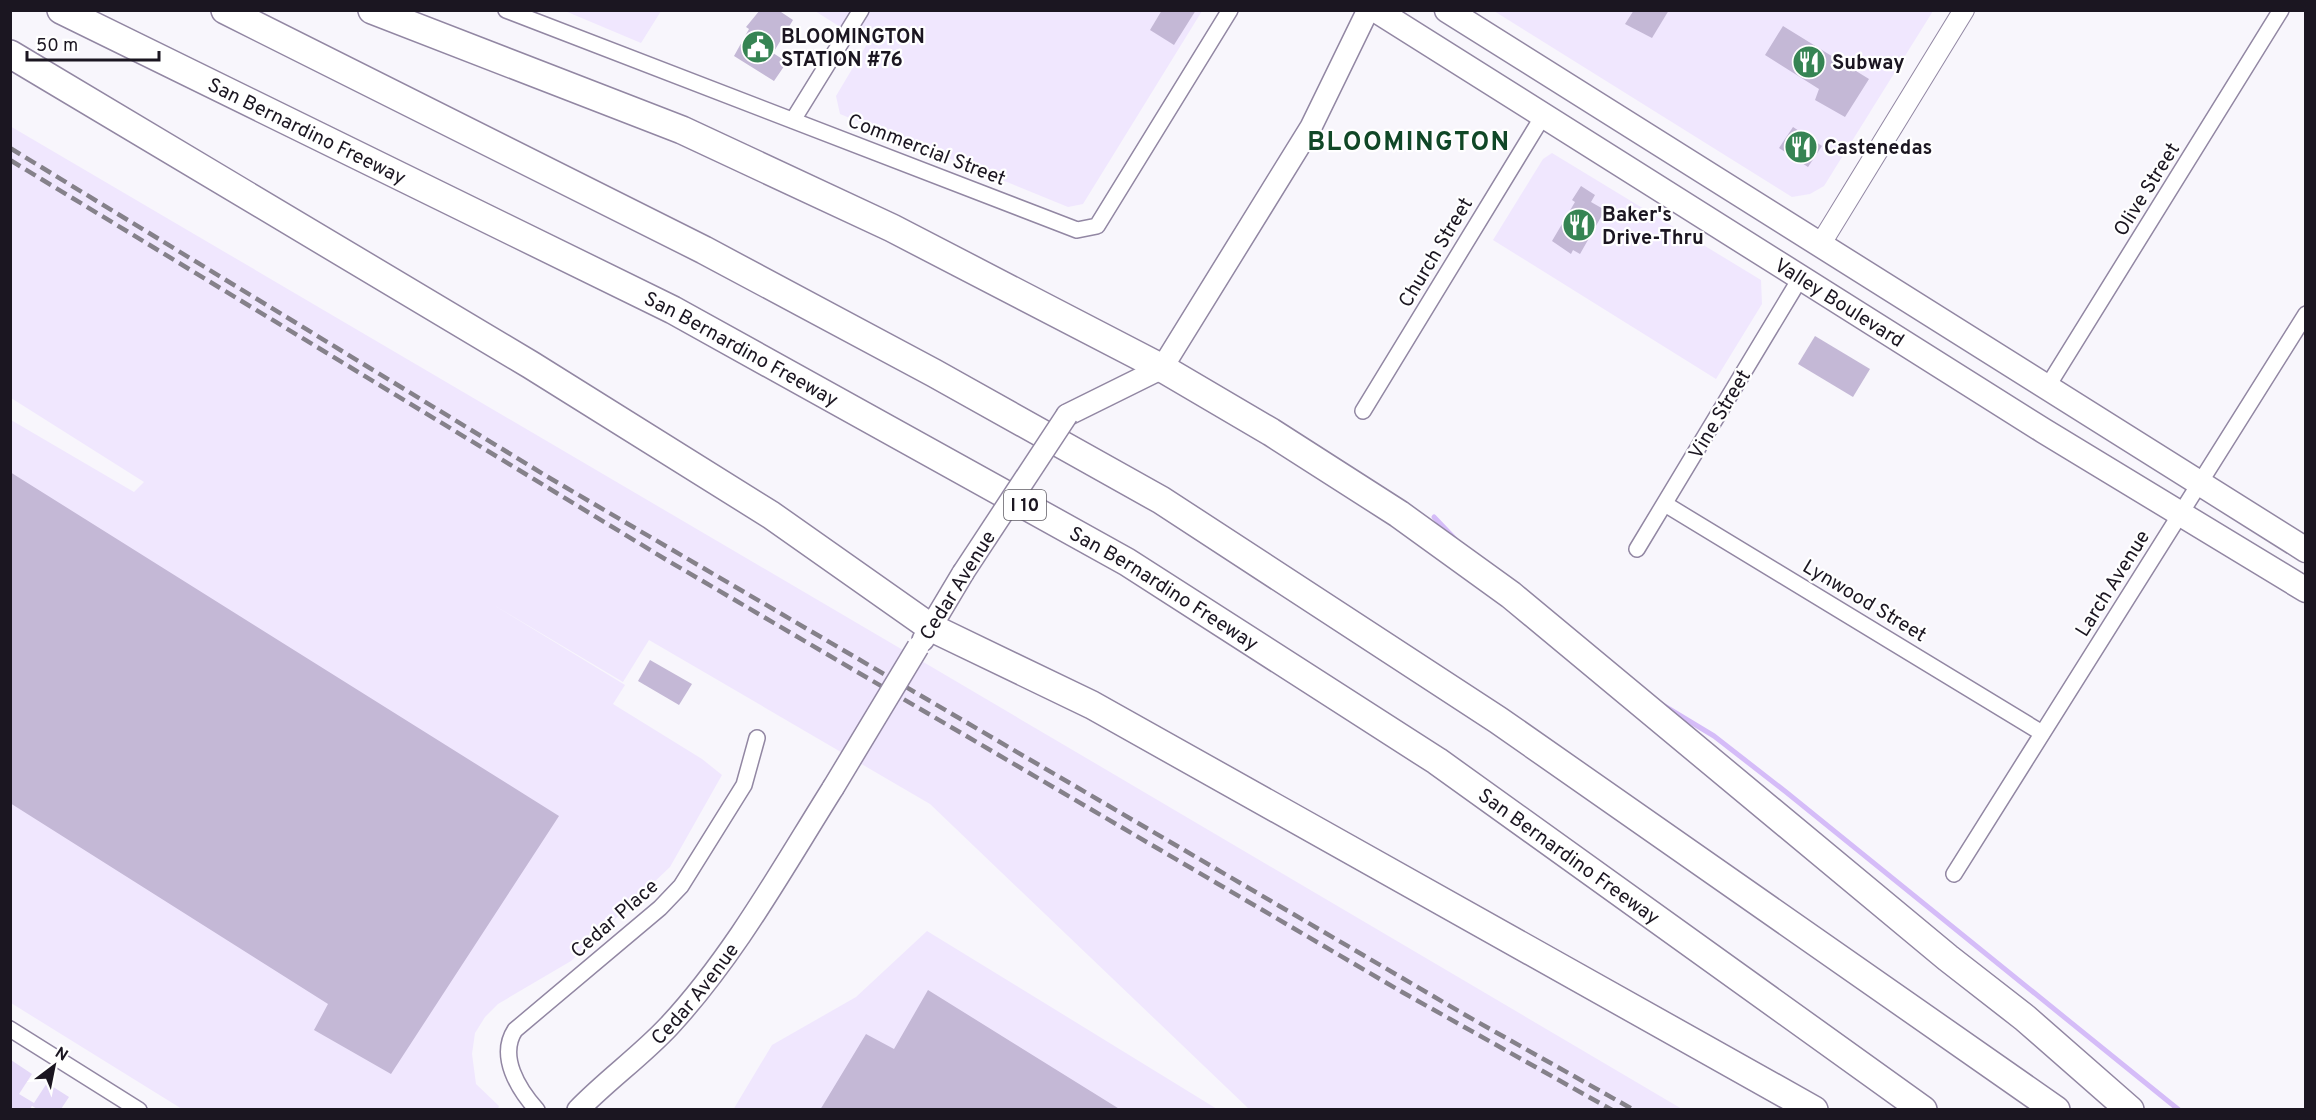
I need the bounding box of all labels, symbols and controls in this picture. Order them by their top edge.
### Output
scale bar [27,24,159,62]
place label: BLOOMINGTON STATION #76 [781,25,925,74]
public building icon: BLOOMINGTON STATION #76 [740,29,776,65]
text: 50 m [36,35,78,58]
restaurant icon: Subway [1791,44,1827,80]
place label: Subway [1832,51,1905,77]
street label: San Bernardino Freeway [203,73,410,192]
street label: Commercial Street [843,109,1009,193]
district label: BLOOMINGTON [1307,127,1511,160]
restaurant icon: Castenedas [1783,129,1819,165]
place label: Castenedas [1824,136,1932,162]
street label: Olive Street [2109,138,2187,242]
street label: Church Street [1394,193,1480,313]
place label: Baker's Drive-Thru [1602,203,1704,252]
restaurant icon: Baker's Drive-Thru [1561,207,1597,243]
street label: Valley Boulevard [1769,253,1908,355]
street label: San Bernardino Freeway [639,287,842,414]
street label: Vine Street [1684,365,1758,465]
road number: I 10 [1004,490,1046,520]
street label: San Bernardino Freeway [1064,521,1263,658]
street label: Cedar Avenue [915,526,1003,646]
street label: Larch Avenue [2071,526,2157,642]
street label: Lynwood Street [1797,554,1931,649]
street label: San Bernardino Freeway [1472,783,1664,932]
street label: Cedar Place [566,874,665,965]
street label: Cedar Avenue [646,939,746,1052]
north arrow [24,1036,84,1096]
text: N [51,1043,71,1067]

